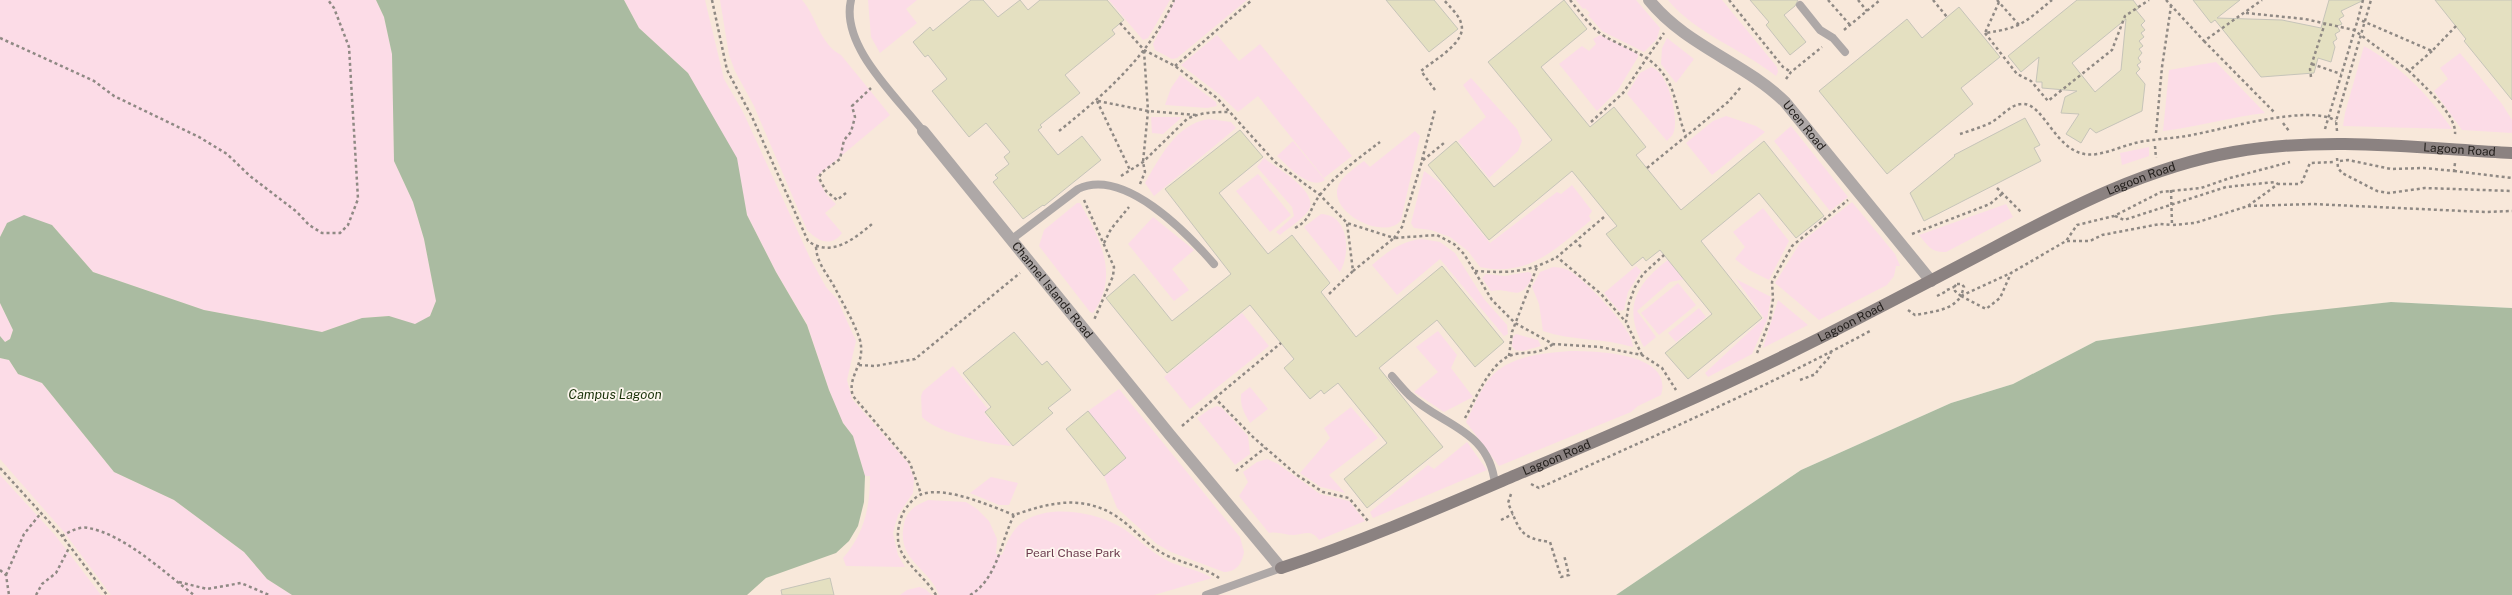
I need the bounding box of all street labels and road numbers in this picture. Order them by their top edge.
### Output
street label: Ucen Road [1780,98,1829,153]
street label: Lagoon Road [2423,140,2496,159]
street label: Lagoon Road [2104,160,2177,198]
street label: Channel Islands Road [1009,239,1096,341]
street label: Lagoon Road [1815,299,1886,345]
street label: Lagoon Road [1521,437,1593,478]

